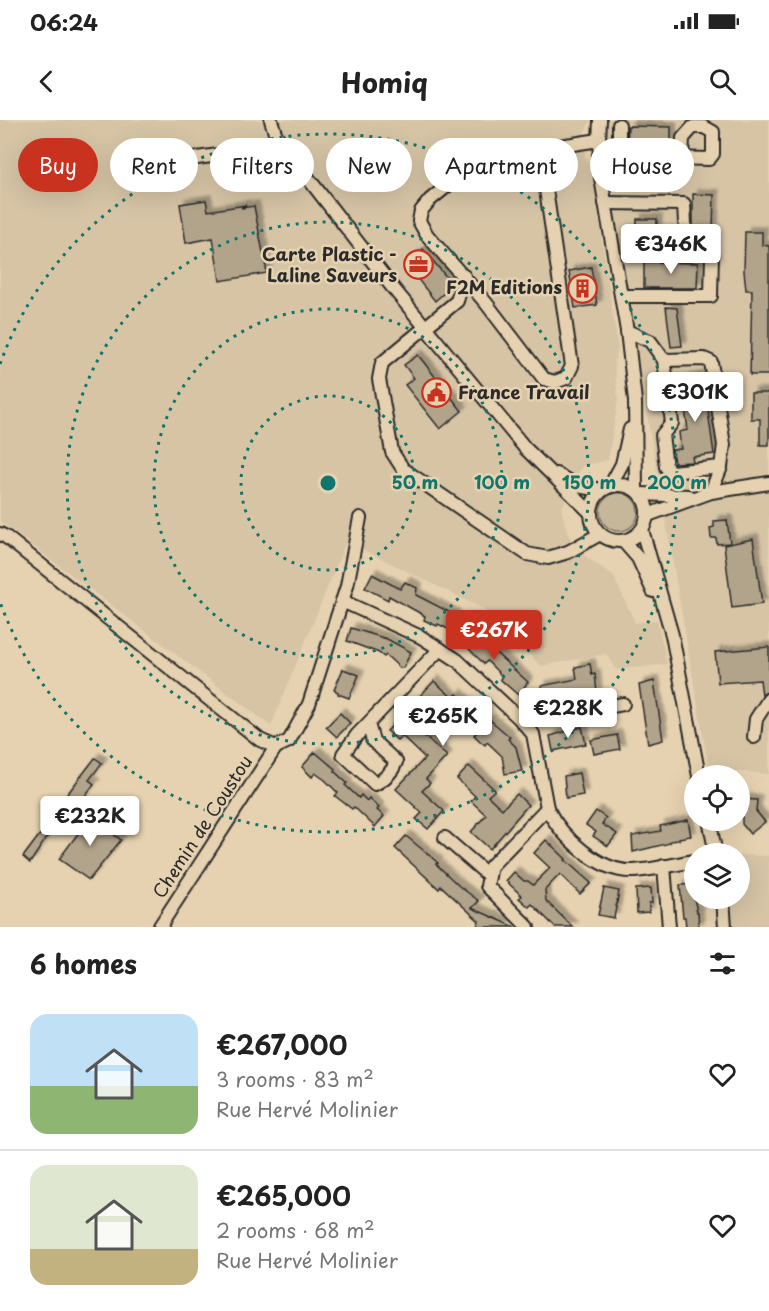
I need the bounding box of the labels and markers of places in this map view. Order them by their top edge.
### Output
pin: €346K [629,224,713,275]
place label: Carte Plastic - Laline Saveurs [262,240,397,288]
office icon: Carte Plastic - Laline Saveurs [402,249,434,281]
building icon: F2M Editions [567,272,599,304]
place label: F2M Editions [446,273,562,300]
pin: €301K [653,372,737,423]
public building icon: France Travail [421,377,453,409]
place label: France Travail [458,378,590,405]
centre of rings [318,473,338,493]
pin: €267K [452,610,536,661]
pin: €228K [526,688,610,739]
pin: €265K [401,696,485,747]
pin: €232K [48,796,132,847]

